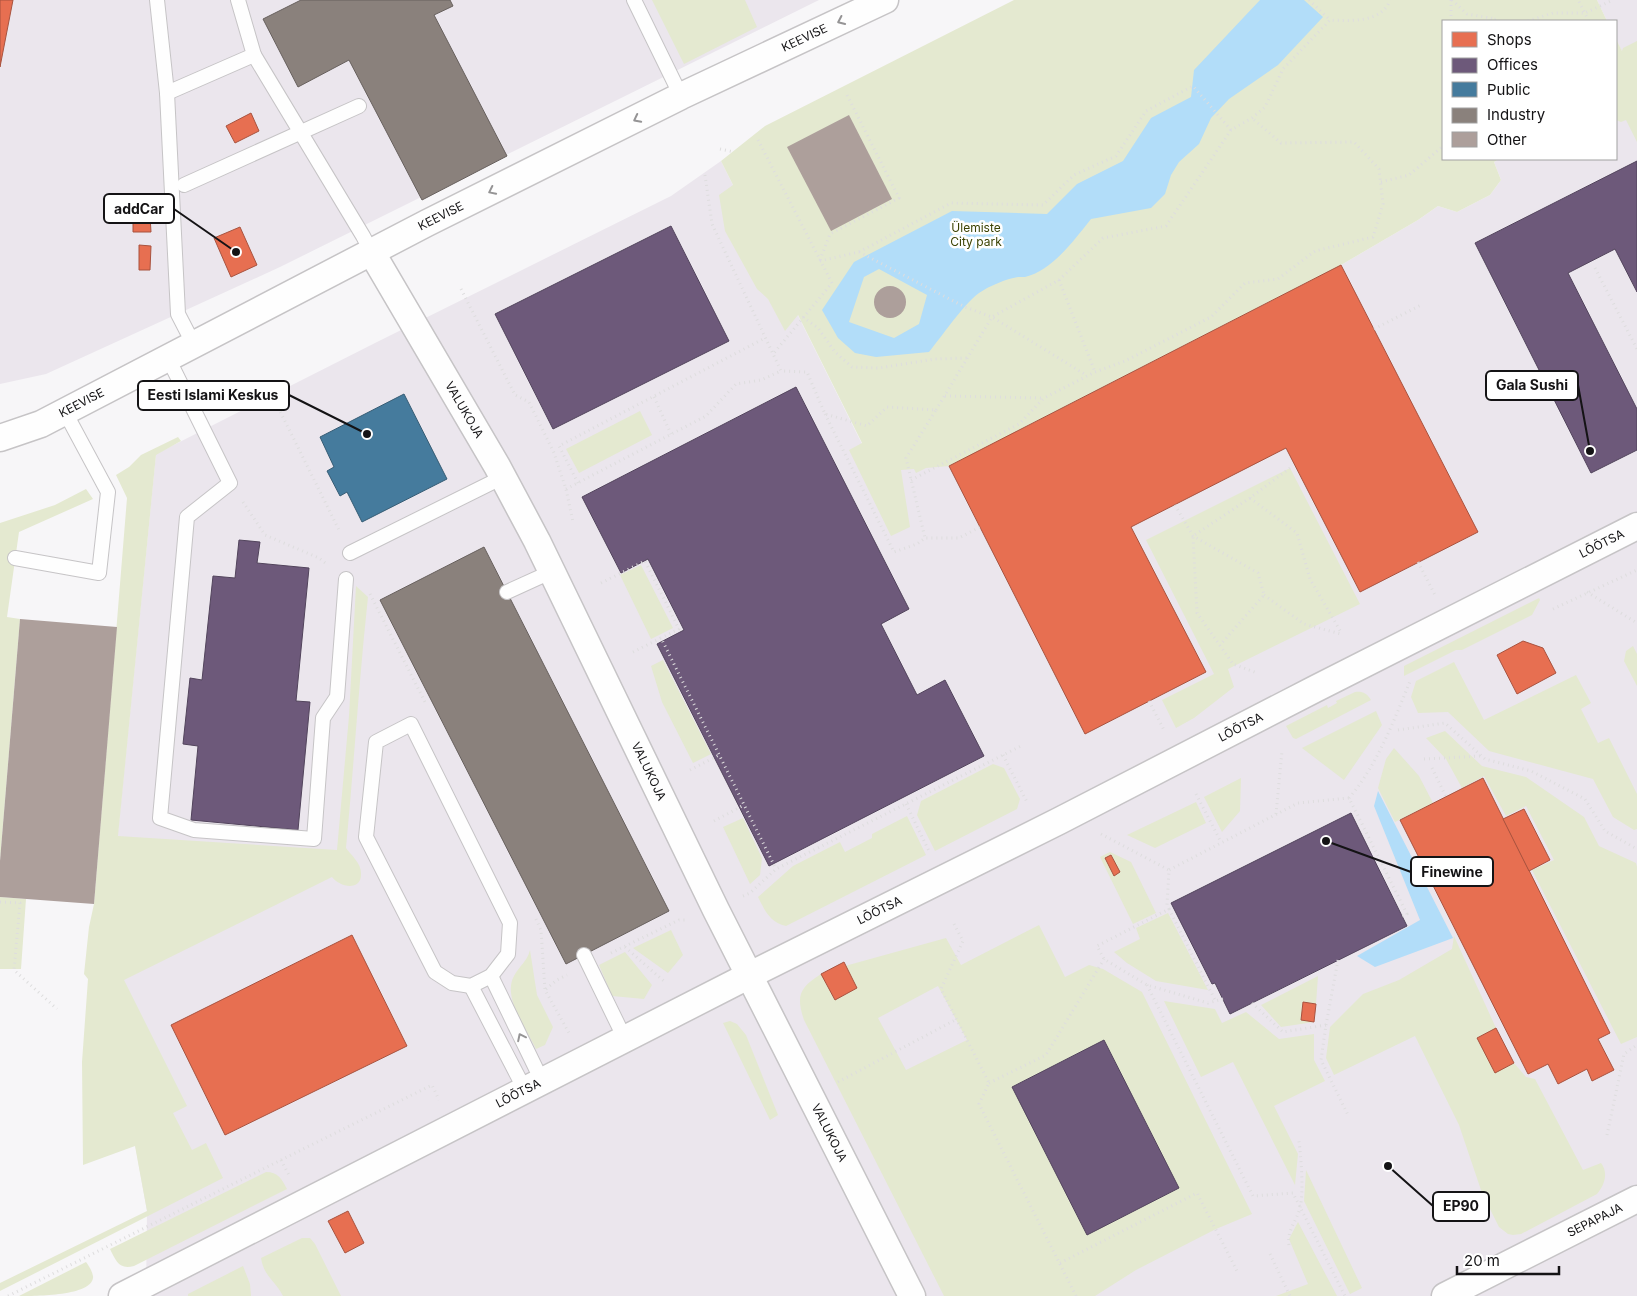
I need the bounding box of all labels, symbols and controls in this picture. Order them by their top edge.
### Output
one-way arrow [837,15,846,25]
street label: KEEVISE [779,20,830,55]
legend [1442,20,1617,160]
text: Shops [1487,30,1532,49]
text: Offices [1487,55,1538,74]
text: Public [1487,80,1530,99]
text: Industry [1487,105,1546,124]
one-way arrow [633,112,642,123]
text: Other [1487,130,1527,149]
one-way arrow [488,185,497,195]
callout: addCar [104,194,174,223]
street label: KEEVISE [415,198,466,233]
text: addCar [114,200,164,217]
park label: Ülemiste City park [950,220,1002,249]
callout: Gala Sushi [1486,371,1578,400]
text: Gala Sushi [1496,376,1568,393]
street label: VALUKOJA [442,379,487,441]
callout: Eesti Islami Keskus [138,381,289,410]
street label: KEEVISE [56,385,106,420]
text: Eesti Islami Keskus [148,386,279,403]
street label: LÕÕTSA [1577,526,1626,561]
street label: LÕÕTSA [1216,709,1265,745]
street label: VALUKOJA [629,739,670,803]
callout: Finewine [1411,857,1493,886]
text: Finewine [1421,863,1483,880]
street label: LÕÕTSA [854,893,904,927]
one-way arrow [517,1033,527,1042]
street label: LÕÕTSA [493,1075,543,1111]
street label: VALUKOJA [809,1101,851,1164]
callout: EP90 [1433,1192,1489,1221]
text: EP90 [1443,1197,1479,1214]
street label: SEPAPAJA [1565,1200,1625,1240]
scale bar [1457,1244,1560,1276]
text: 20 m [1464,1251,1500,1270]

